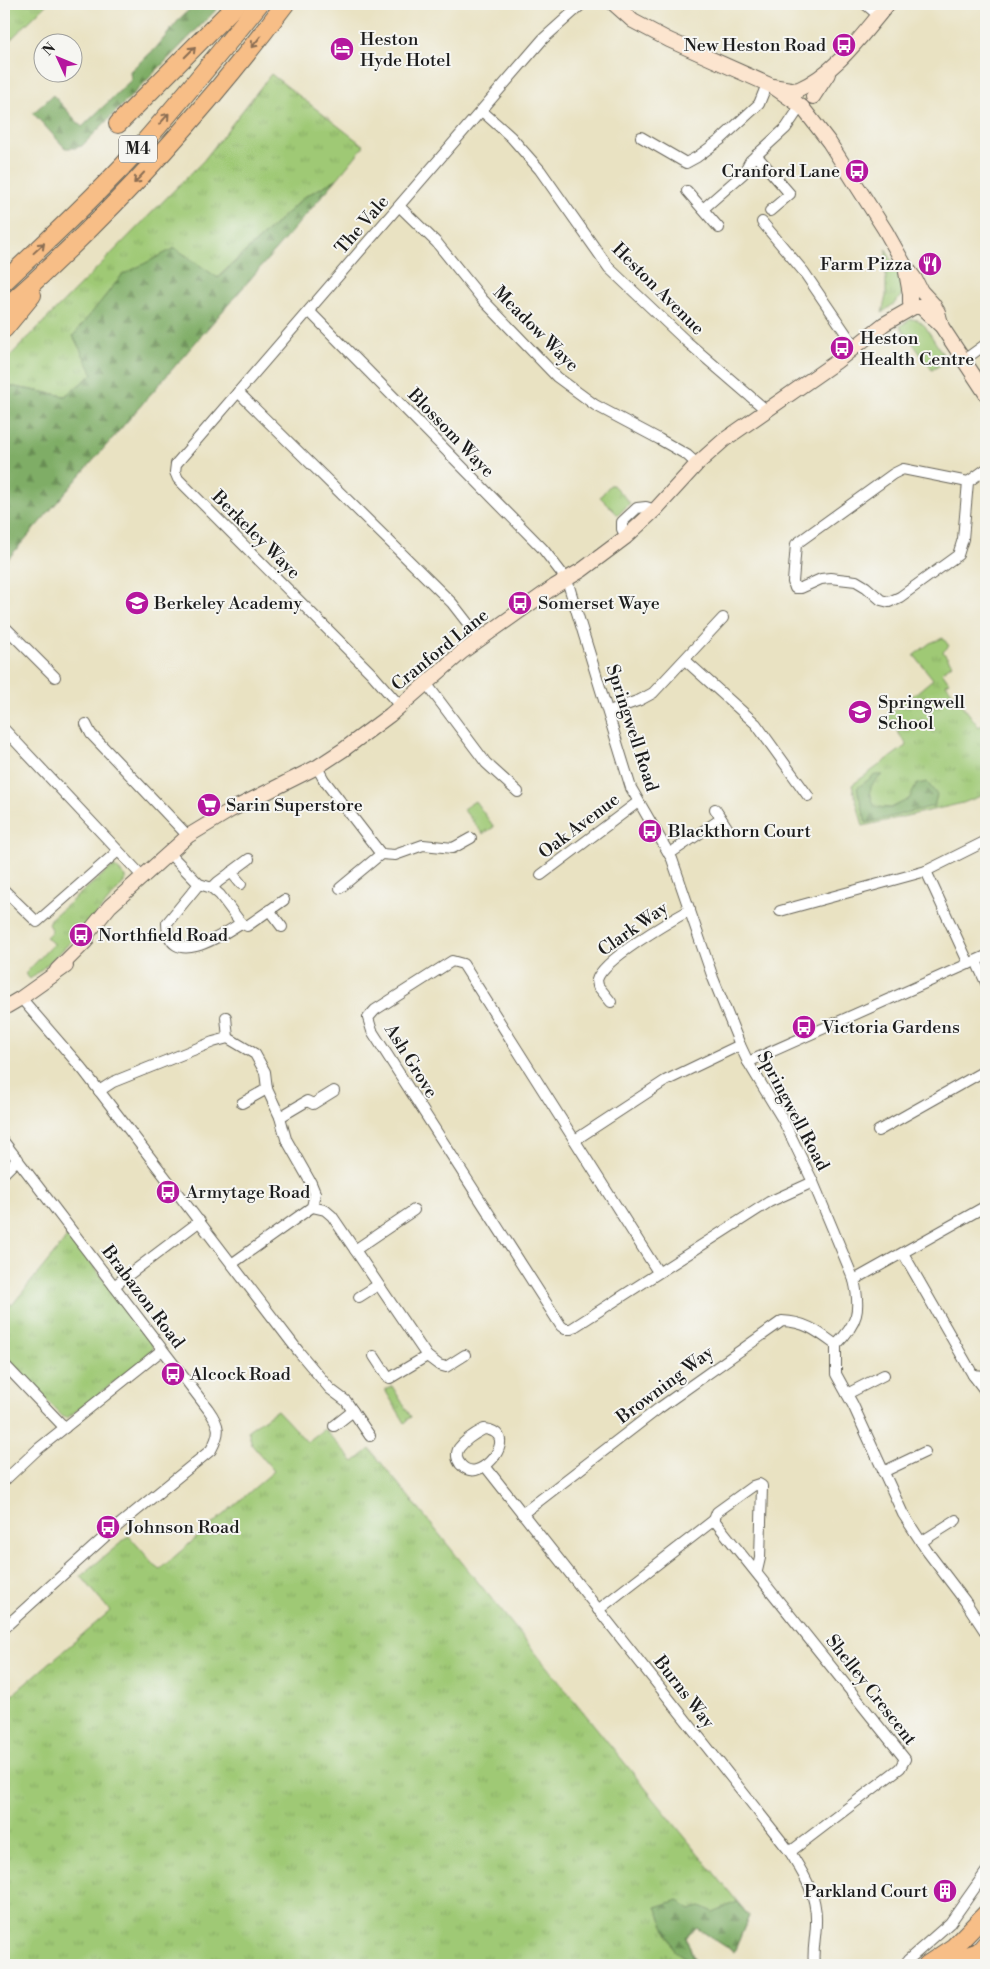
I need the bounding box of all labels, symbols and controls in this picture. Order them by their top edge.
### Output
place label: Heston Hyde Hotel [360,28,451,72]
north arrow [32,32,82,82]
bus stop icon: New Heston Road [831,32,857,58]
place label: New Heston Road [684,34,827,57]
one-way arrow [250,36,261,49]
hotel icon: Heston Hyde Hotel [329,36,355,62]
text: N [39,39,60,60]
one-way arrow [184,46,196,59]
one-way arrow [159,113,170,126]
road number: M4 [119,136,157,162]
bus stop icon: Cranford Lane [844,158,870,184]
place label: Cranford Lane [721,160,840,183]
one-way arrow [133,172,145,184]
street label: The Vale [330,191,394,259]
street label: Heston Avenue [607,238,709,340]
one-way arrow [33,242,46,254]
restaurant icon: Farm Pizza [917,251,943,277]
place label: Farm Pizza [820,253,913,276]
street label: Meadow Waye [488,281,584,377]
place label: Heston Health Centre [860,327,974,371]
bus stop icon: Heston Health Centre [829,335,855,361]
street label: Blossom Waye [402,383,499,482]
street label: Berkeley Waye [206,485,305,584]
school or university icon: Berkeley Academy [124,590,150,616]
bus stop icon: Somerset Waye [507,590,533,616]
place label: Berkeley Academy [153,592,302,615]
place label: Somerset Waye [538,592,660,615]
street label: Cranford Lane [387,604,493,696]
street label: Springwell Road [601,662,664,795]
place label: Springwell School [878,691,966,735]
school or university icon: Springwell School [847,699,873,725]
street label: Oak Avenue [534,788,624,864]
supermarket icon: Sarin Superstore [196,792,222,818]
place label: Sarin Superstore [226,794,363,817]
bus stop icon: Blackthorn Court [637,818,663,844]
place label: Blackthorn Court [667,820,812,843]
street label: Clark Way [593,896,673,961]
bus stop icon: Northfield Road [68,922,94,948]
place label: Northfield Road [98,924,229,947]
bus stop icon: Victoria Gardens [791,1014,817,1040]
place label: Victoria Gardens [821,1016,960,1039]
street label: Ash Grove [379,1019,443,1102]
street label: Springwell Road [752,1047,835,1176]
bus stop icon: Armytage Road [155,1179,181,1205]
place label: Armytage Road [185,1181,311,1204]
street label: Brabazon Road [96,1240,190,1354]
street label: Browning Way [611,1341,718,1430]
bus stop icon: Alcock Road [160,1361,186,1387]
place label: Alcock Road [189,1363,292,1386]
bus stop icon: Johnson Road [95,1514,121,1540]
place label: Johnson Road [125,1516,240,1539]
street label: Shelley Crescent [821,1630,922,1751]
street label: Burns Way [648,1650,720,1733]
building icon: Parkland Court [932,1878,958,1904]
place label: Parkland Court [804,1880,929,1903]

